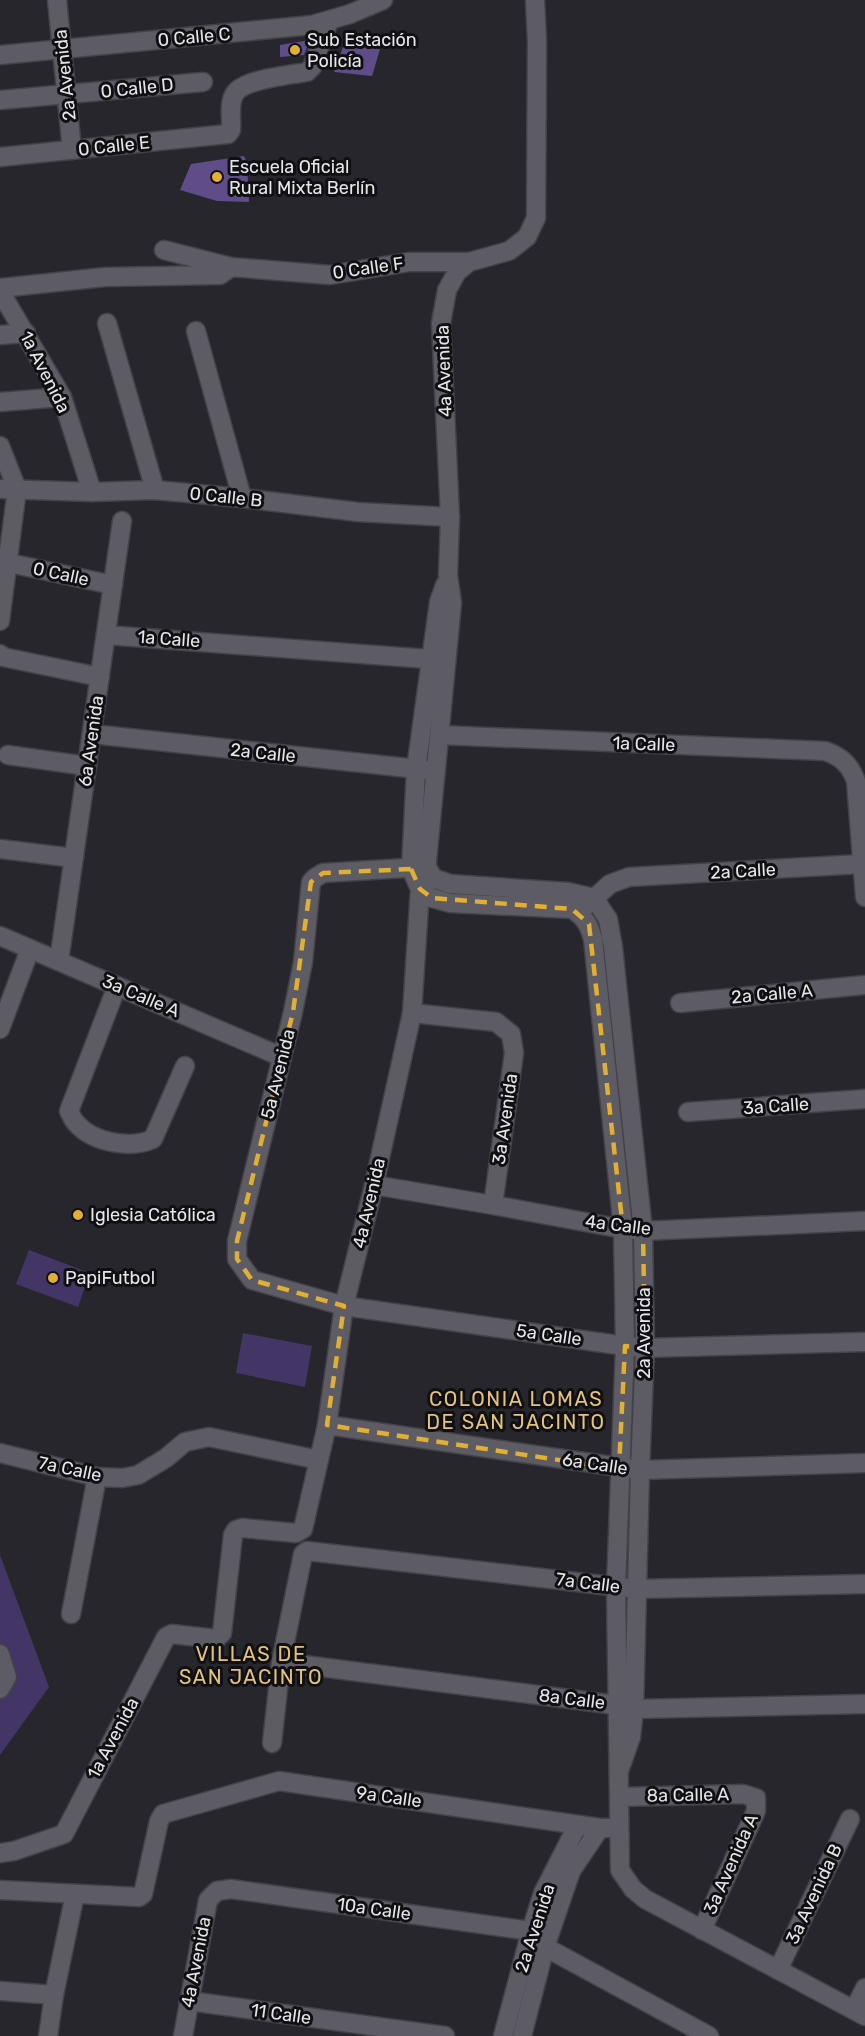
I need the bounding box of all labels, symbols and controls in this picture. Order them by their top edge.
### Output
street label: 0 Calle C [157,23,231,51]
street label: 2a Avenida [49,28,81,122]
place label: Sub Estación Policía [307,29,417,72]
marker: Sub Estación Policía [288,43,302,57]
street label: 0 Calle D [99,73,175,103]
street label: 0 Calle E [77,131,151,161]
place label: Escuela Oficial Rural Mixta Berlín [229,156,375,199]
marker: Escuela Oficial Rural Mixta Berlín [210,170,224,184]
street label: 0 Calle F [331,252,405,284]
street label: 4a Avenida [431,325,457,417]
street label: 1a Avenida [15,327,75,417]
street label: 0 Calle B [189,482,263,512]
street label: 0 Calle [31,557,91,591]
street label: 1a Calle [137,626,201,652]
street label: 6a Avenida [74,694,108,788]
street label: 1a Calle [612,732,676,756]
street label: 2a Calle [229,739,297,767]
street label: 2a Calle [710,858,776,884]
street label: 3a Calle A [99,970,183,1022]
street label: 2a Calle A [730,979,814,1009]
street label: 5a Avenida [256,1027,300,1121]
street label: 3a Avenida [488,1072,522,1166]
street label: 3a Calle [742,1093,810,1119]
street label: 4a Avenida [348,1156,390,1250]
place label: Iglesia Católica [90,1204,216,1226]
marker: Iglesia Católica [71,1208,85,1222]
street label: 4a Calle [584,1210,652,1240]
place label: PapiFutbol [65,1267,155,1289]
marker: PapiFutbol [46,1271,60,1285]
street label: 2a Avenida [633,1287,655,1379]
street label: 5a Calle [515,1320,583,1350]
district label: COLONIA LOMAS DE SAN JACINTO [426,1387,606,1434]
street label: 6a Calle [561,1449,629,1479]
street label: 7a Calle [36,1452,104,1486]
street label: 7a Calle [555,1568,621,1598]
district label: VILLAS DE SAN JACINTO [179,1642,323,1689]
street label: 8a Calle [538,1684,606,1714]
street label: 1a Avenida [82,1694,144,1782]
street label: 9a Calle [355,1782,423,1812]
street label: 8a Calle A [647,1783,729,1807]
street label: 3a Avenida A [699,1810,763,1918]
street label: 3a Avenida B [781,1840,847,1948]
street label: 2a Avenida [510,1881,560,1975]
street label: 10a Calle [336,1893,412,1925]
street label: 4a Avenida [176,1915,216,2009]
street label: 11 Calle [249,1999,313,2029]

